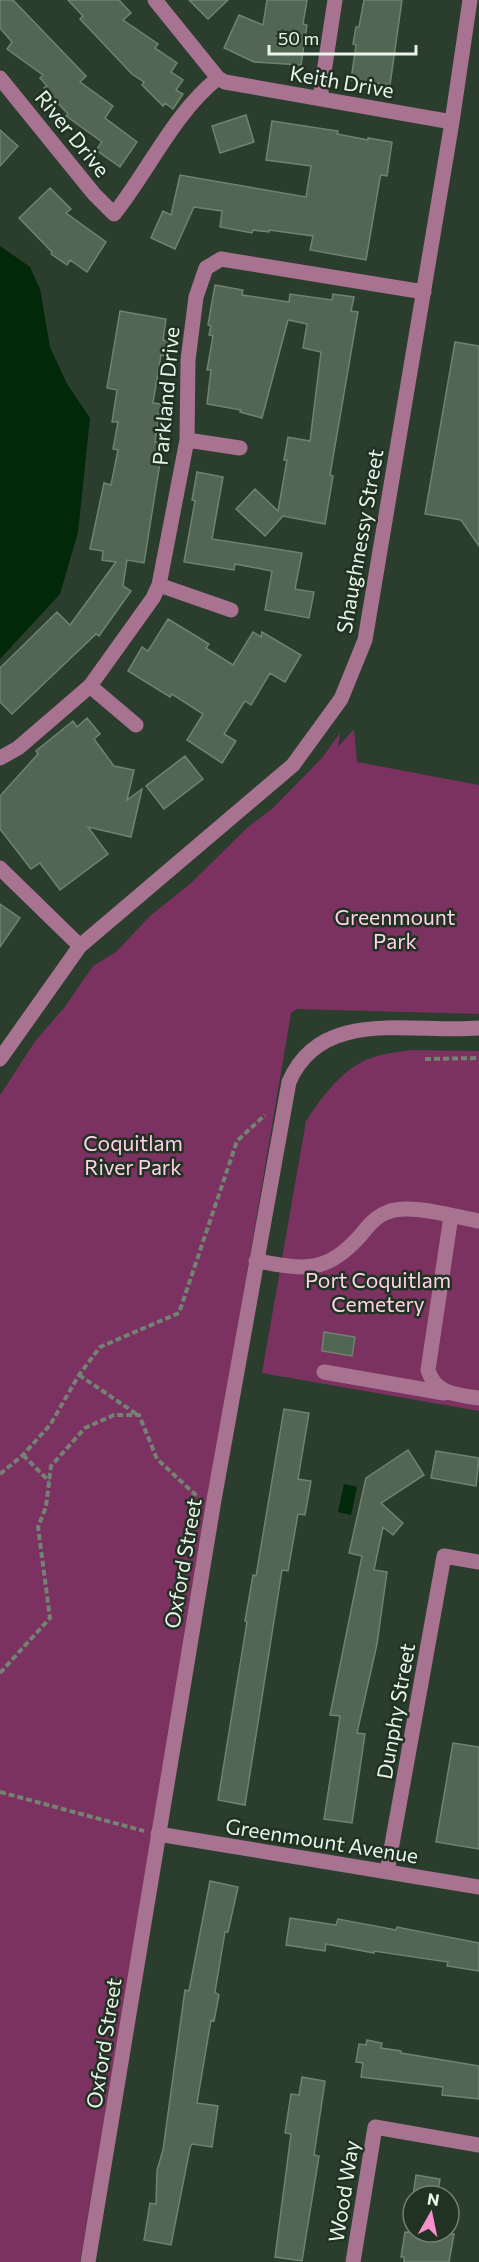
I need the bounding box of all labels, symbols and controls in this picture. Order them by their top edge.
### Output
scale bar [269,18,416,56]
text: 50 m [278,27,319,49]
street label: Keith Drive [288,60,396,102]
street label: River Drive [31,85,115,181]
street label: Parkland Drive [146,326,184,466]
street label: Shaughnessy Street [330,447,388,635]
park label: Greenmount Park [335,904,455,953]
park label: Coquitlam River Park [83,1130,183,1179]
park label: Port Coquitlam Cemetery [305,1267,451,1316]
street label: Oxford Street [158,1496,206,1630]
street label: Dunphy Street [371,1641,419,1781]
street label: Greenmount Avenue [224,1812,420,1868]
street label: Oxford Street [80,1976,126,2110]
street label: Wood Way [323,2138,363,2244]
north arrow [401,2184,461,2244]
text: N [426,2188,441,2209]

